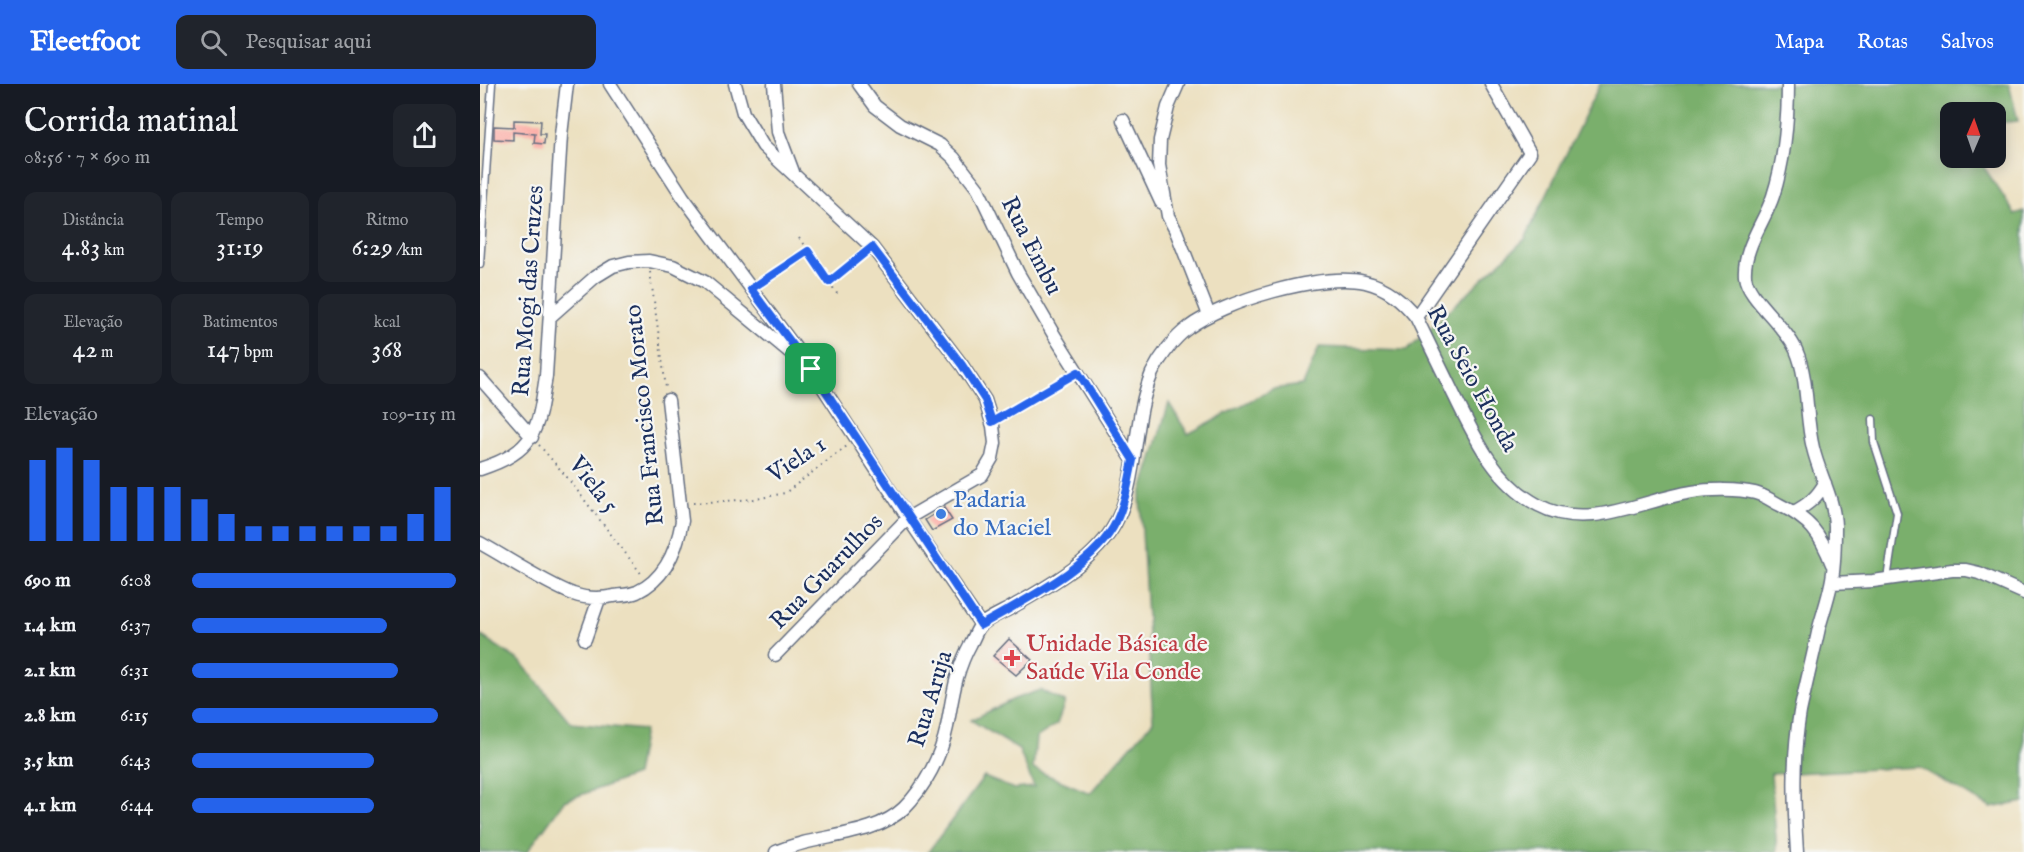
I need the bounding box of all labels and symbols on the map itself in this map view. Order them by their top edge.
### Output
north arrow [1940,102,2006,168]
street label: Rua Mogi das Cruzes [506,184,552,398]
street label: Rua Embu [993,192,1069,300]
street label: Rua Seio Honda [1419,300,1525,458]
street label: Rua Francisco Morato [618,303,672,527]
pin [785,343,836,394]
street label: Viela 1 [761,430,832,491]
street label: Viela 5 [560,449,625,520]
place label: Padaria do Maciel [953,485,1052,544]
street label: Rua Guarulhos [764,507,890,637]
marker: Padaria do Maciel [934,507,948,521]
place label: Unidade Básica de Saúde Vila Conde [1026,629,1208,688]
street label: Rua Aruja [902,646,961,751]
marker: Unidade Básica de Saúde Vila Conde [1003,649,1021,667]

